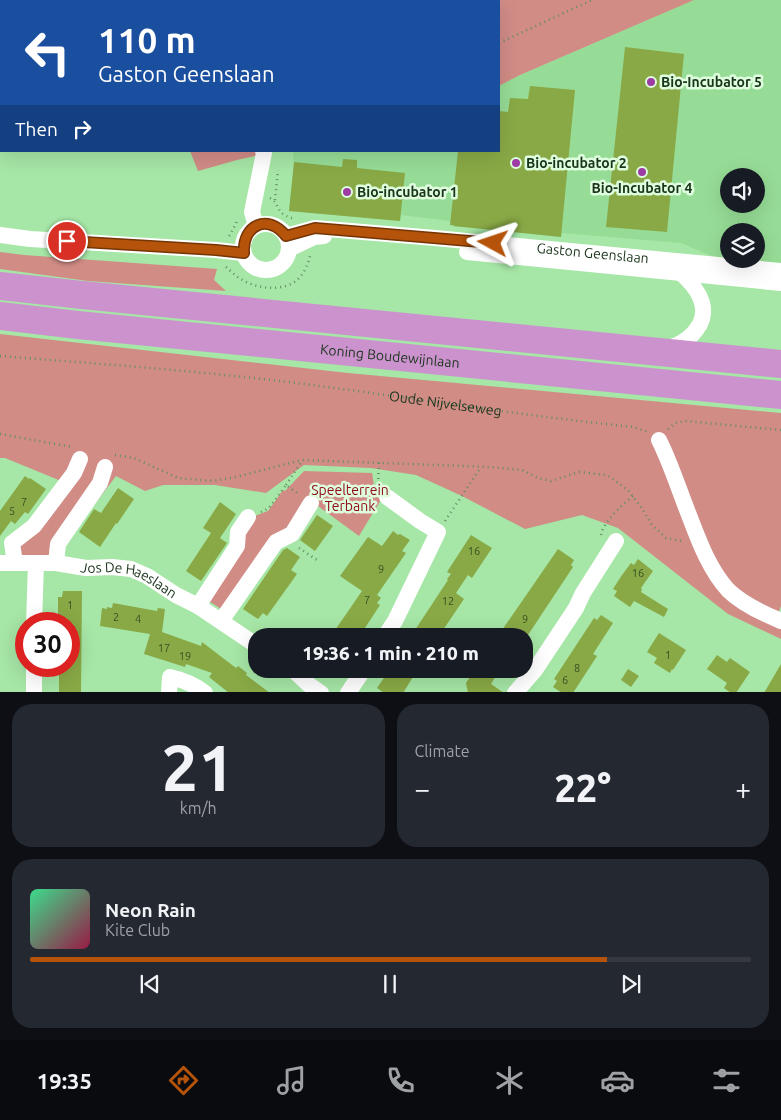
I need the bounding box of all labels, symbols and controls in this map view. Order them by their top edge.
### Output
icon: left [15,20,80,85]
text: 110 m [98,20,196,60]
text: Gaston Geenslaan [98,61,275,86]
place label: Bio-Incubator 5 [661,74,762,90]
marker: Bio-Incubator 5 [645,76,657,88]
icon: right [68,115,96,143]
text: Then [15,118,58,140]
place label: Bio-incubator 2 [526,155,627,171]
marker: Bio-incubator 2 [510,157,522,169]
marker: Bio-Incubator 4 [636,166,648,178]
map controls [720,168,765,268]
button: sound [720,168,765,213]
place label: Bio-Incubator 4 [592,180,693,196]
place label: Bio-incubator 1 [357,184,458,200]
marker: Bio-incubator 1 [341,186,353,198]
position arrow [466,216,518,268]
pin [46,220,88,262]
button: layers [720,223,765,268]
icon: arrive [53,227,81,255]
street label: Gaston Geenslaan [536,240,650,266]
street label: Koning Boudewijnlaan [319,341,460,371]
street label: Oude Nijvelseweg [388,388,503,419]
park label: Speelterrein Terbank [311,482,389,514]
house number: 7 [21,496,27,508]
house number: 5 [9,505,15,517]
house number: 16 [468,545,480,557]
street label: Jos De Haeslaan [79,559,180,601]
house number: 9 [378,563,384,575]
house number: 16 [632,567,644,579]
house number: 7 [364,594,370,606]
house number: 12 [442,595,454,607]
house number: 1 [67,599,73,611]
house number: 2 [113,611,119,623]
speed limit sign: 30 [15,612,80,677]
house number: 4 [135,613,141,625]
house number: 9 [522,613,528,625]
house number: 17 [158,642,170,654]
text: 19:36 · 1 min · 210 m [302,642,479,664]
house number: 1 [665,649,671,661]
house number: 19 [179,650,191,662]
house number: 8 [574,662,580,674]
house number: 6 [562,674,568,686]
text: 21 [162,730,235,803]
text: Climate [415,742,470,760]
text: 22° [554,767,611,809]
text: − [415,773,430,804]
text: + [735,773,751,804]
text: km/h [180,799,217,817]
text: Neon Rain [105,899,196,921]
text: Kite Club [105,921,170,939]
icon: previous [136,970,164,998]
icon: pause [376,970,404,998]
icon: next [617,970,645,998]
icon: directions [166,1063,201,1098]
icon: music [274,1063,309,1098]
icon: phone [383,1063,418,1098]
icon: climate [492,1063,527,1098]
icon: car [600,1063,635,1098]
icon: filters [709,1063,744,1098]
text: 19:35 [37,1068,92,1093]

